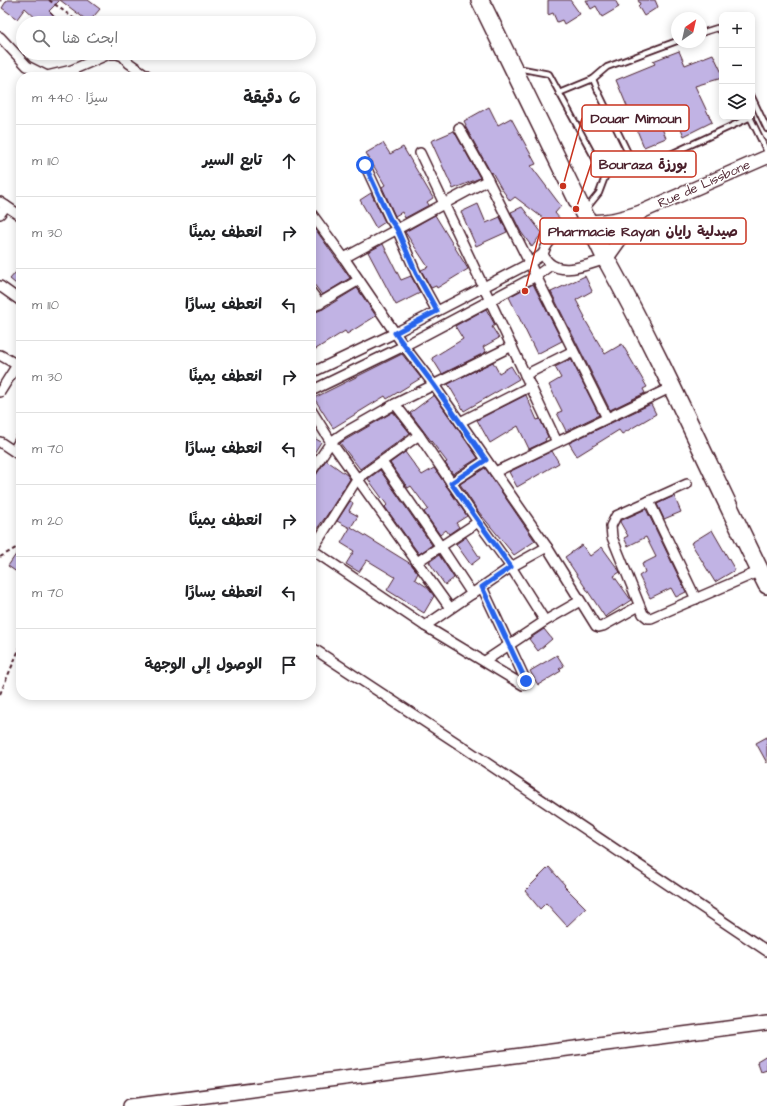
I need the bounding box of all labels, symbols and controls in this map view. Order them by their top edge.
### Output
north arrow [671,12,707,48]
map controls [719,12,755,120]
button: + [719,12,755,48]
search box [16,16,316,60]
icon: search [30,27,52,49]
text: ابحث هنا [62,28,118,49]
button: − [719,48,755,84]
button: layers [719,84,755,120]
text: 6 دقيقة [243,86,300,110]
text: سيرًا · 440 m [32,89,108,107]
callout: Douar Mimoun [582,105,689,131]
text: Douar Mimoun [590,109,682,129]
text: تابع السير [203,150,262,171]
icon: ahead [278,150,300,172]
callout: Bouraza بورزة [591,151,696,177]
text: 110 m [32,152,59,170]
text: Bouraza بورزة [599,155,687,175]
route start [356,156,374,174]
street label: Rue de Lissbone [655,156,753,212]
callout: Pharmacie Rayan صيدلية رايان [540,218,746,244]
text: انعطف يمينًا [189,222,262,243]
icon: right [278,222,300,244]
text: Pharmacie Rayan صيدلية رايان [548,222,738,242]
text: 30 m [32,224,62,242]
text: انعطف يسارًا [185,294,262,315]
icon: left [278,294,300,316]
text: 110 m [32,296,59,314]
text: انعطف يمينًا [189,366,262,387]
icon: right [278,366,300,388]
text: 30 m [32,368,62,386]
text: انعطف يسارًا [185,438,262,459]
icon: left [278,438,300,460]
text: 70 m [32,440,64,458]
text: انعطف يمينًا [189,510,262,531]
icon: right [278,510,300,532]
text: 20 m [32,512,63,530]
text: انعطف يسارًا [185,582,262,603]
icon: left [278,582,300,604]
text: 70 m [32,584,64,602]
text: الوصول إلى الوجهة [145,654,262,675]
icon: arrive [278,654,300,676]
route end [517,672,535,690]

